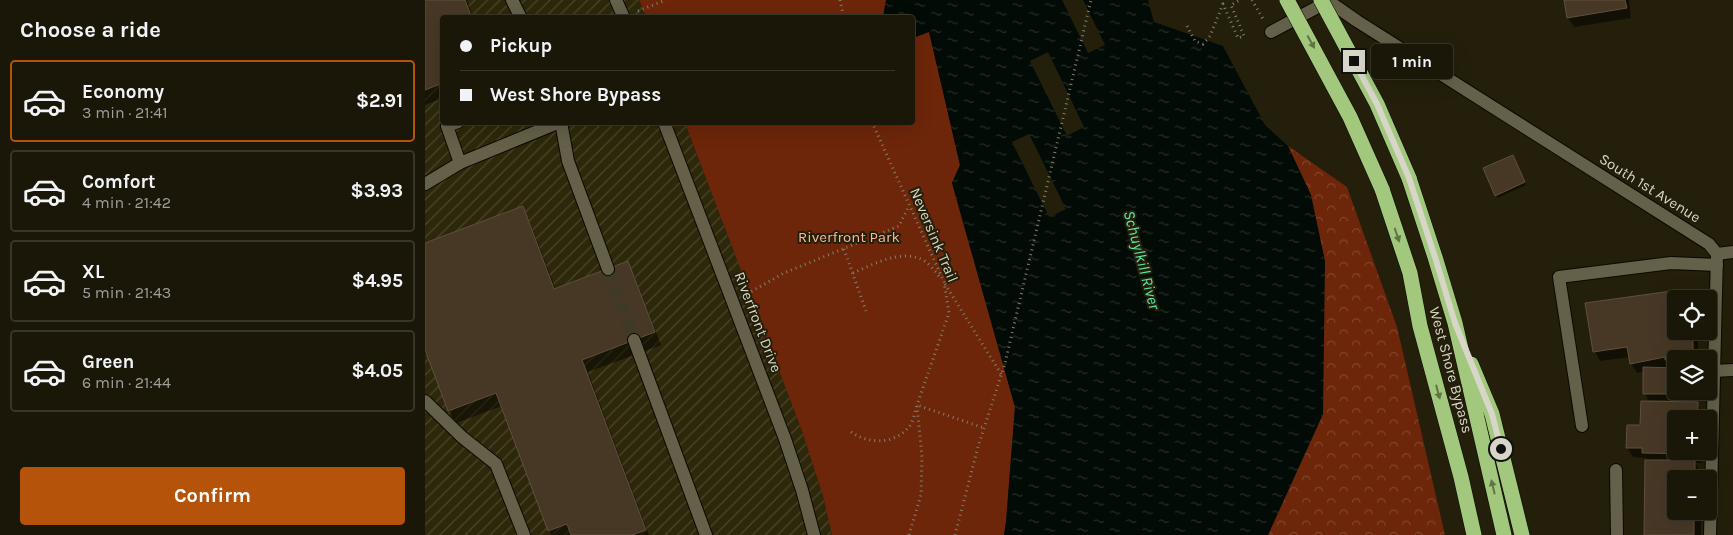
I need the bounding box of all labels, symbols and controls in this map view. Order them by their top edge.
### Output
text: Choose a ride [20,17,161,43]
text: Pickup [490,35,552,57]
one-way arrow [1307,35,1315,50]
callout: 1 min [1371,44,1454,78]
route end [1343,50,1365,72]
text: 1 min [1392,52,1432,71]
icon: car [22,79,67,124]
text: Economy [82,81,164,103]
text: West Shore Bypass [490,84,661,106]
text: $2.91 [356,90,403,112]
text: 3 min · 21:41 [82,103,168,122]
street label: South 1st Avenue [1596,150,1704,226]
icon: car [22,169,67,214]
text: Comfort [82,171,156,193]
text: $3.93 [351,180,403,202]
street label: Neversink Trail [906,185,962,285]
text: 4 min · 21:42 [82,193,171,212]
water label: Schuylkill River [1120,208,1164,312]
park label: Riverfront Park [798,228,900,246]
one-way arrow [1394,228,1402,243]
icon: car [22,259,67,304]
text: XL [82,261,104,283]
street label: Riverfront Drive [731,269,785,375]
text: $4.95 [352,270,403,292]
text: 5 min · 21:43 [82,283,171,302]
map controls [1667,290,1717,520]
button: locate [1667,290,1717,340]
street label: West Shore Bypass [1426,305,1476,435]
icon: car [22,349,67,394]
button: layers [1667,350,1717,400]
text: Green [82,351,134,373]
text: $4.05 [351,360,403,382]
text: 6 min · 21:44 [82,373,171,392]
one-way arrow [1434,385,1442,400]
button: + [1667,410,1717,460]
route start [1490,438,1512,460]
button: Confirm [20,467,405,525]
button: − [1667,470,1717,520]
one-way arrow [1489,480,1497,495]

